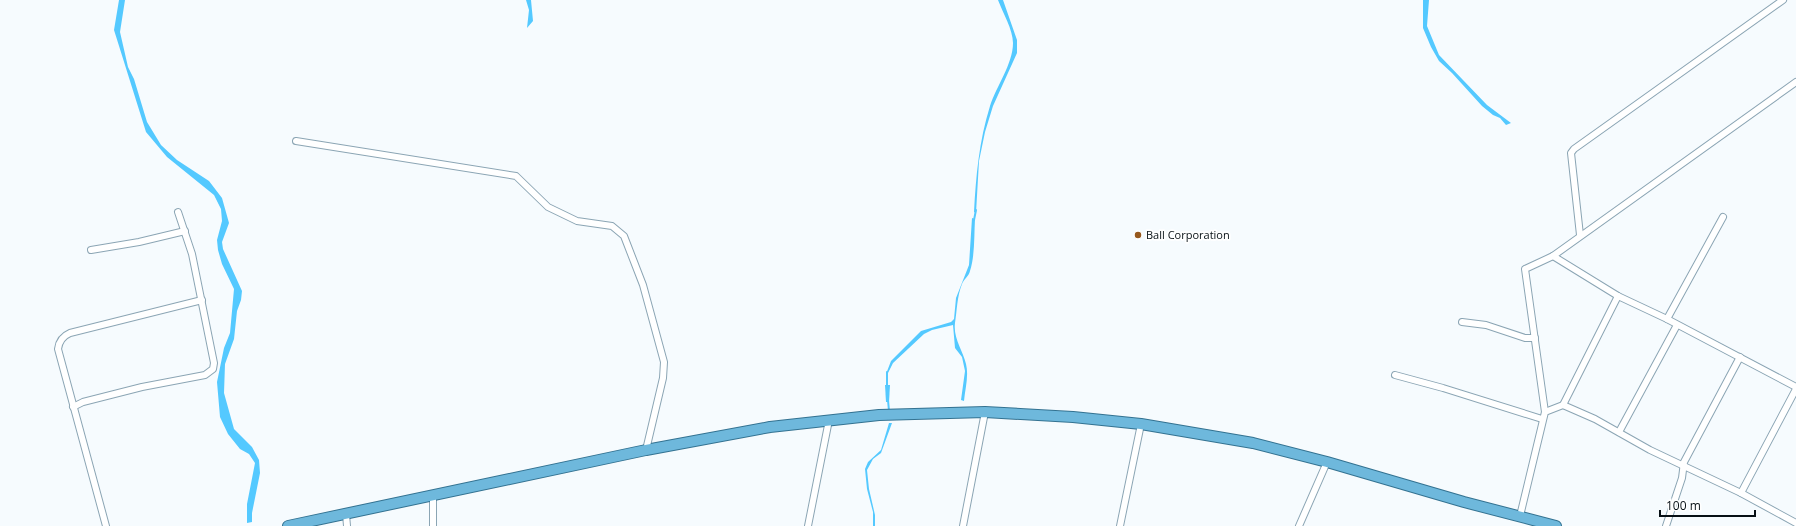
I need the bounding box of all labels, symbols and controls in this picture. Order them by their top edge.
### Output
place label: Ball Corporation [1146,227,1230,242]
marker: Ball Corporation [1133,230,1143,240]
scale bar [1660,492,1755,518]
text: 100 m [1666,497,1701,514]

